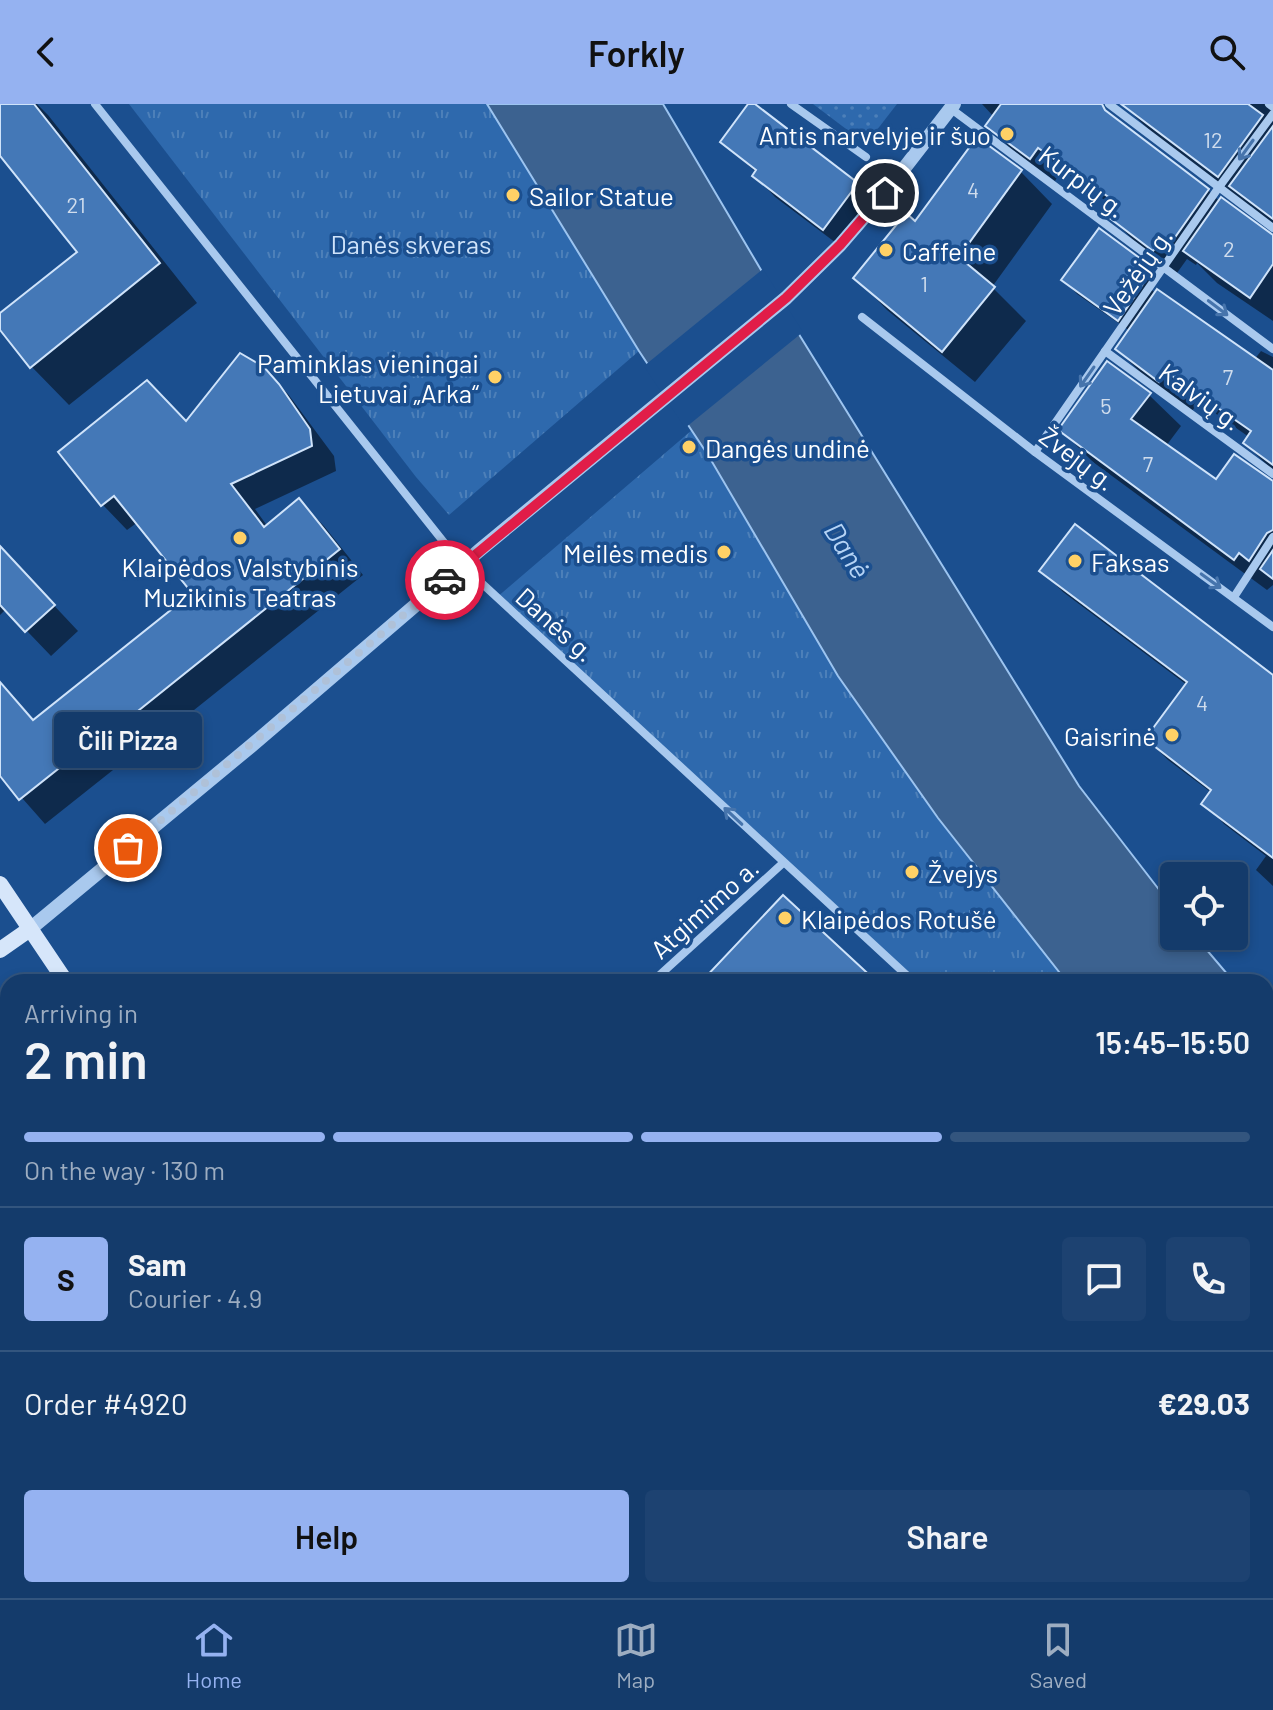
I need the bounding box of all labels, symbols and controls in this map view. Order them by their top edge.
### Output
icon: back [24,30,68,74]
icon: search [1205,30,1249,74]
text: Forkly [588,31,685,74]
place label: Antis narvelyje ir šuo [759,119,991,150]
marker: Antis narvelyje ir šuo [998,125,1016,143]
house number: 12 [1203,126,1223,152]
street label: Kurpių g. [1033,138,1133,224]
one-way arrow [1238,139,1254,161]
pin [851,159,919,227]
icon: home [863,171,907,215]
house number: 4 [967,176,979,202]
place label: Sailor Statue [529,180,674,211]
marker: Sailor Statue [504,186,522,204]
house number: 21 [66,191,86,217]
street label: Vežėjų g. [1096,221,1178,321]
park label: Danės skveras [331,228,491,259]
place label: Caffeine [902,235,996,266]
house number: 2 [1223,235,1235,261]
marker: Caffeine [877,241,895,259]
house number: 1 [920,270,928,296]
one-way arrow [1207,300,1229,316]
place label: Paminklas vieningai Lietuvai „Arka“ [257,347,479,408]
street label: Kalvių g. [1154,356,1248,436]
house number: 7 [1223,363,1233,389]
one-way arrow [1079,366,1095,388]
marker: Paminklas vieningai Lietuvai „Arka“ [486,368,504,386]
house number: 5 [1100,392,1112,418]
street label: Žvejų g. [1034,420,1122,496]
place label: Dangės undinė [705,432,870,463]
marker: Dangės undinė [680,438,698,456]
house number: 7 [1143,450,1153,476]
water label: Danė [818,516,878,584]
marker: Klaipėdos Valstybinis Muzikinis Teatras [231,529,249,547]
place label: Meilės medis [563,537,708,568]
courier [405,540,485,620]
marker: Meilės medis [715,543,733,561]
place label: Faksas [1091,546,1169,577]
place label: Klaipėdos Valstybinis Muzikinis Teatras [121,551,359,612]
marker: Faksas [1066,552,1084,570]
icon: car [423,558,467,602]
one-way arrow [1200,572,1221,589]
street label: Danės g. [510,581,602,667]
house number: 4 [1196,689,1208,715]
callout: Čili Pizza [54,712,202,768]
place label: Gaisrinė [1064,720,1156,751]
text: Čili Pizza [78,724,178,755]
marker: Gaisrinė [1163,726,1181,744]
one-way arrow [724,807,743,826]
pin [94,814,162,882]
icon: bag [106,826,150,870]
street label: Atgimimo a. [644,851,764,965]
place label: Žvejys [928,857,998,888]
map controls [1160,862,1248,950]
button: locate [1160,862,1248,950]
marker: Žvejys [903,863,921,881]
place label: Klaipėdos Rotušė [801,903,997,934]
marker: Klaipėdos Rotušė [776,909,794,927]
text: Arriving in [24,997,138,1028]
text: 15:45–15:50 [1095,1024,1250,1060]
text: 2 min [24,1027,148,1089]
text: On the way · 130 m [24,1154,225,1185]
button: chat [1062,1237,1146,1321]
button: phone [1166,1237,1250,1321]
text: Sam [128,1246,187,1282]
text: S [57,1261,75,1297]
text: Courier · 4.9 [128,1282,262,1313]
text: Order #4920 [24,1385,188,1421]
text: €29.03 [1158,1385,1250,1421]
button: Help [24,1490,629,1582]
button: Share [645,1490,1250,1582]
tab: Home [186,1618,242,1692]
tab: Map [614,1618,658,1692]
tab: Saved [1029,1618,1087,1692]

